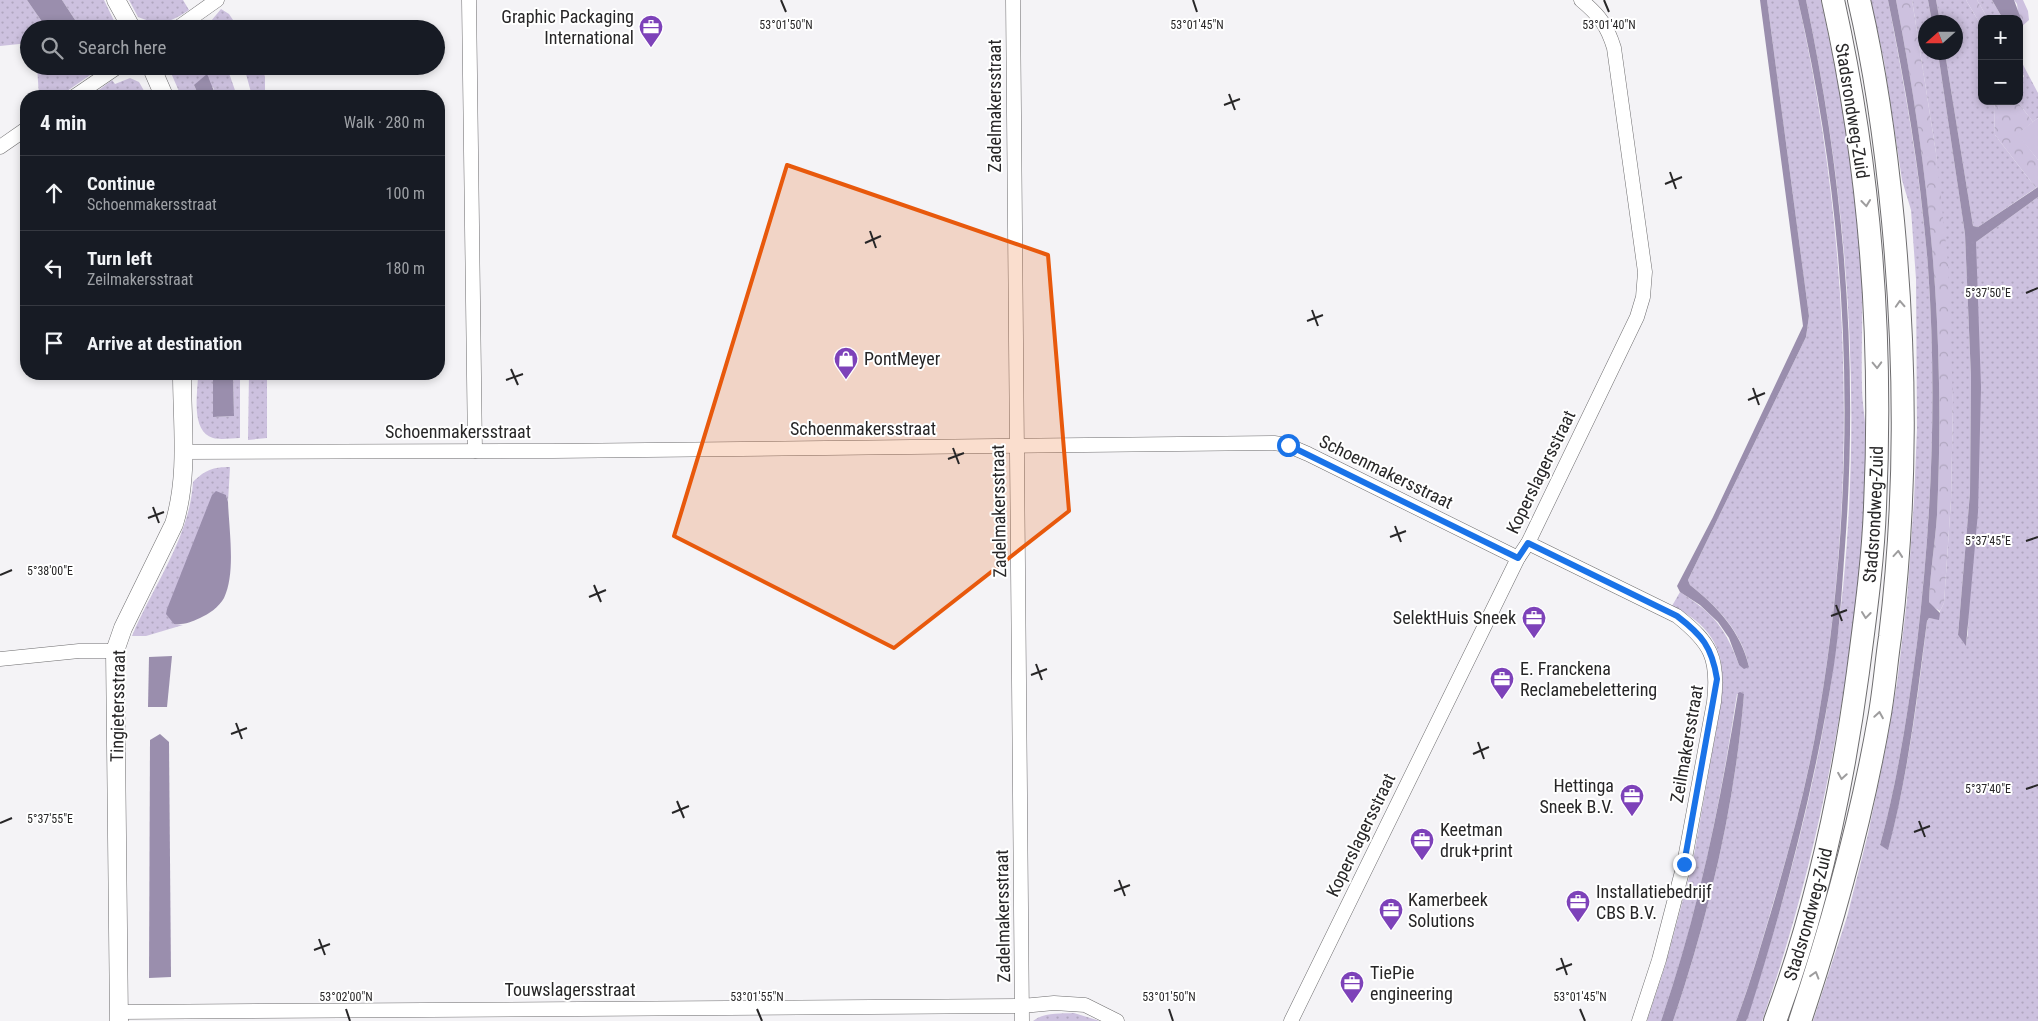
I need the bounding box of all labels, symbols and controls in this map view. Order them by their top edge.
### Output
place label: Graphic Packaging International [501,6,634,48]
office icon: Graphic Packaging International [638,14,664,48]
north arrow [1918,15,1963,60]
map controls [1978,15,2023,105]
button: + [1978,15,2023,60]
text: 53°01'50"N [759,18,813,32]
text: 53°01'45"N [1170,18,1224,32]
text: 53°01'40"N [1582,18,1636,32]
search box [20,20,445,75]
icon: search [38,34,66,62]
text: Search here [78,36,166,59]
street label: Zadelmakersstraat [984,39,1005,173]
street label: Stadsrondweg-Zuid [1831,42,1874,180]
button: − [1978,60,2023,105]
text: 4 min [40,111,87,135]
text: Walk · 280 m [344,113,425,132]
text: Continue [87,172,155,195]
icon: ahead [40,179,68,207]
text: 100 m [386,184,425,203]
text: Schoenmakersstraat [87,195,217,214]
one-way arrow [1861,200,1872,208]
text: Turn left [87,247,152,270]
icon: left [40,254,68,282]
text: 180 m [386,259,425,278]
text: Zeilmakersstraat [87,270,193,289]
text: 5°37'50"E [1965,286,2011,300]
one-way arrow [1895,300,1905,308]
icon: arrive [40,329,68,357]
text: Arrive at destination [87,332,242,355]
shop icon: PontMeyer [833,346,859,380]
place label: PontMeyer [864,348,941,369]
one-way arrow [1872,362,1882,370]
street label: Koperslagersstraat [1502,407,1579,537]
street label: Schoenmakersstraat [790,418,936,439]
street label: Schoenmakersstraat [385,421,531,442]
street label: Schoenmakersstraat [1316,430,1456,513]
route start [1277,434,1300,457]
street label: Zadelmakersstraat [987,444,1010,578]
street label: Stadsrondweg-Zuid [1858,446,1887,584]
text: 5°37'45"E [1965,534,2011,548]
one-way arrow [1892,550,1903,558]
text: 5°38'00"E [27,564,73,578]
office icon: SelektHuis Sneek [1521,605,1547,639]
place label: SelektHuis Sneek [1393,607,1516,628]
one-way arrow [1861,611,1872,619]
street label: Tingietersstraat [106,650,129,762]
place label: E. Franckena Reclamebelettering [1520,658,1657,700]
office icon: E. Franckena Reclamebelettering [1489,666,1515,700]
street label: Zeilmakersstraat [1666,683,1707,805]
one-way arrow [1874,711,1884,720]
street label: Koperslagersstraat [1322,770,1399,900]
one-way arrow [1838,771,1848,780]
place label: Hettinga Sneek B.V. [1539,775,1614,817]
text: 5°37'40"E [1965,782,2011,796]
office icon: Hettinga Sneek B.V. [1619,783,1645,817]
text: 5°37'55"E [27,812,73,826]
place label: Keetman druk+print [1440,819,1513,861]
office icon: Keetman druk+print [1409,827,1435,861]
street label: Stadsrondweg-Zuid [1779,846,1836,983]
street label: Zadelmakersstraat [991,849,1014,983]
route end [1673,853,1696,876]
place label: Installatiebedrijf CBS B.V. [1596,881,1712,923]
place label: Kamerbeek Solutions [1408,889,1488,931]
office icon: Installatiebedrijf CBS B.V. [1565,889,1591,923]
office icon: Kamerbeek Solutions [1378,897,1404,931]
place label: TiePie engineering [1370,962,1453,1004]
office icon: TiePie engineering [1339,970,1365,1004]
one-way arrow [1809,971,1819,979]
street label: Touwslagersstraat [504,979,636,1000]
text: 53°02'00"N [319,990,373,1004]
text: 53°01'55"N [730,990,784,1004]
text: 53°01'50"N [1142,990,1196,1004]
text: 53°01'45"N [1553,990,1607,1004]

